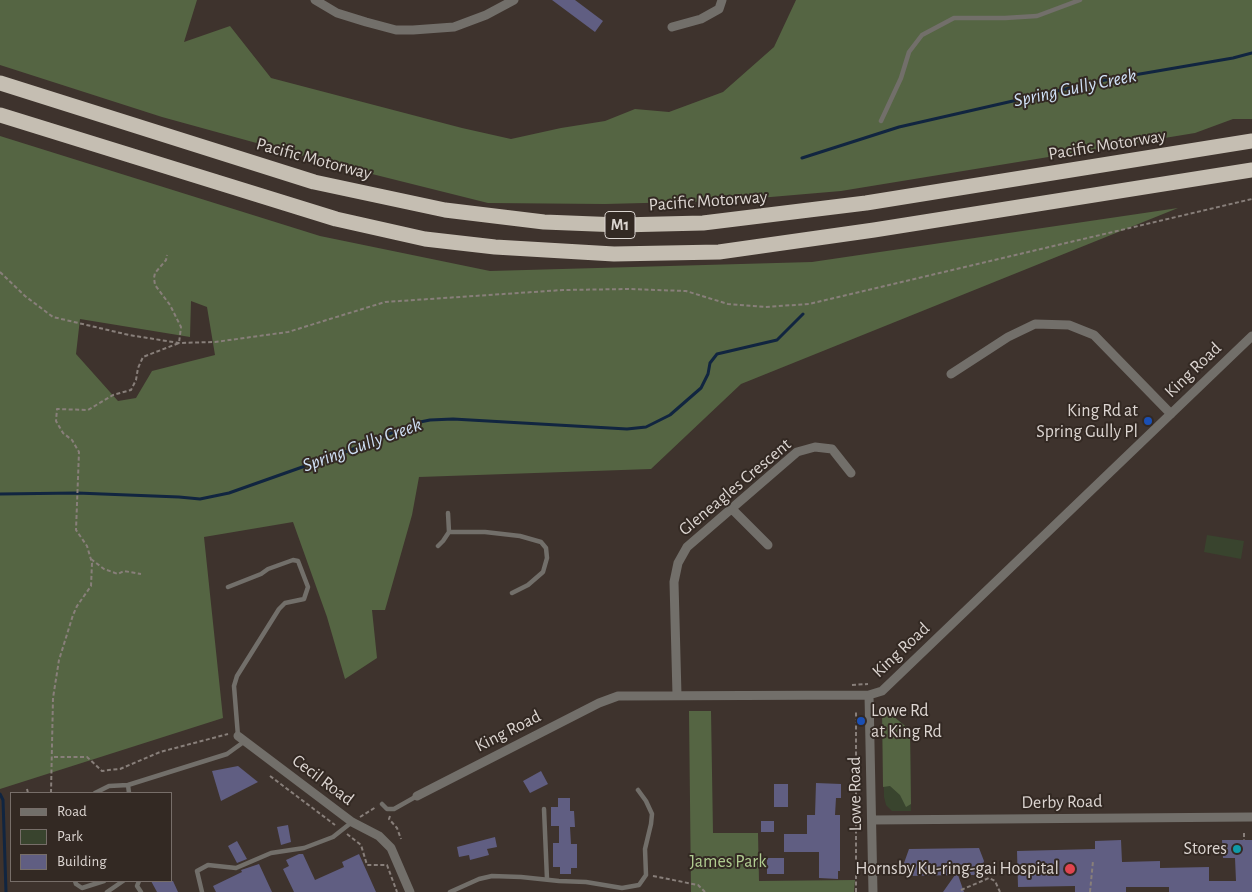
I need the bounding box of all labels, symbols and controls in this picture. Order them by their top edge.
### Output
water label: Spring Gully Creek [1011,64,1139,112]
street label: Pacific Motorway [1047,125,1167,165]
street label: Pacific Motorway [254,133,374,185]
street label: Pacific Motorway [648,186,768,216]
road number: M1 [605,212,635,238]
street label: King Road [1160,338,1226,402]
place label: King Rd at Spring Gully Pl [1036,400,1138,442]
water label: Spring Gully Creek [299,413,425,477]
marker: King Rd at Spring Gully Pl [1142,415,1154,427]
street label: Gleneagles Crescent [674,434,796,540]
street label: King Road [868,618,934,682]
place label: Lowe Rd at King Rd [871,700,942,742]
street label: King Road [471,705,545,757]
marker: Lowe Rd at King Rd [855,715,867,727]
street label: Cecil Road [288,750,358,810]
street label: Lowe Road [844,756,866,832]
street label: Derby Road [1021,790,1103,814]
legend [10,792,172,882]
text: Road [57,804,87,819]
text: Park [57,829,83,844]
place label: Stores [1184,838,1227,860]
marker: Stores [1231,843,1243,855]
park label: James Park [690,851,766,873]
text: Building [57,854,107,869]
place label: Hornsby Ku-ring-gai Hospital [855,858,1059,880]
marker: Hornsby Ku-ring-gai Hospital [1063,862,1077,876]

